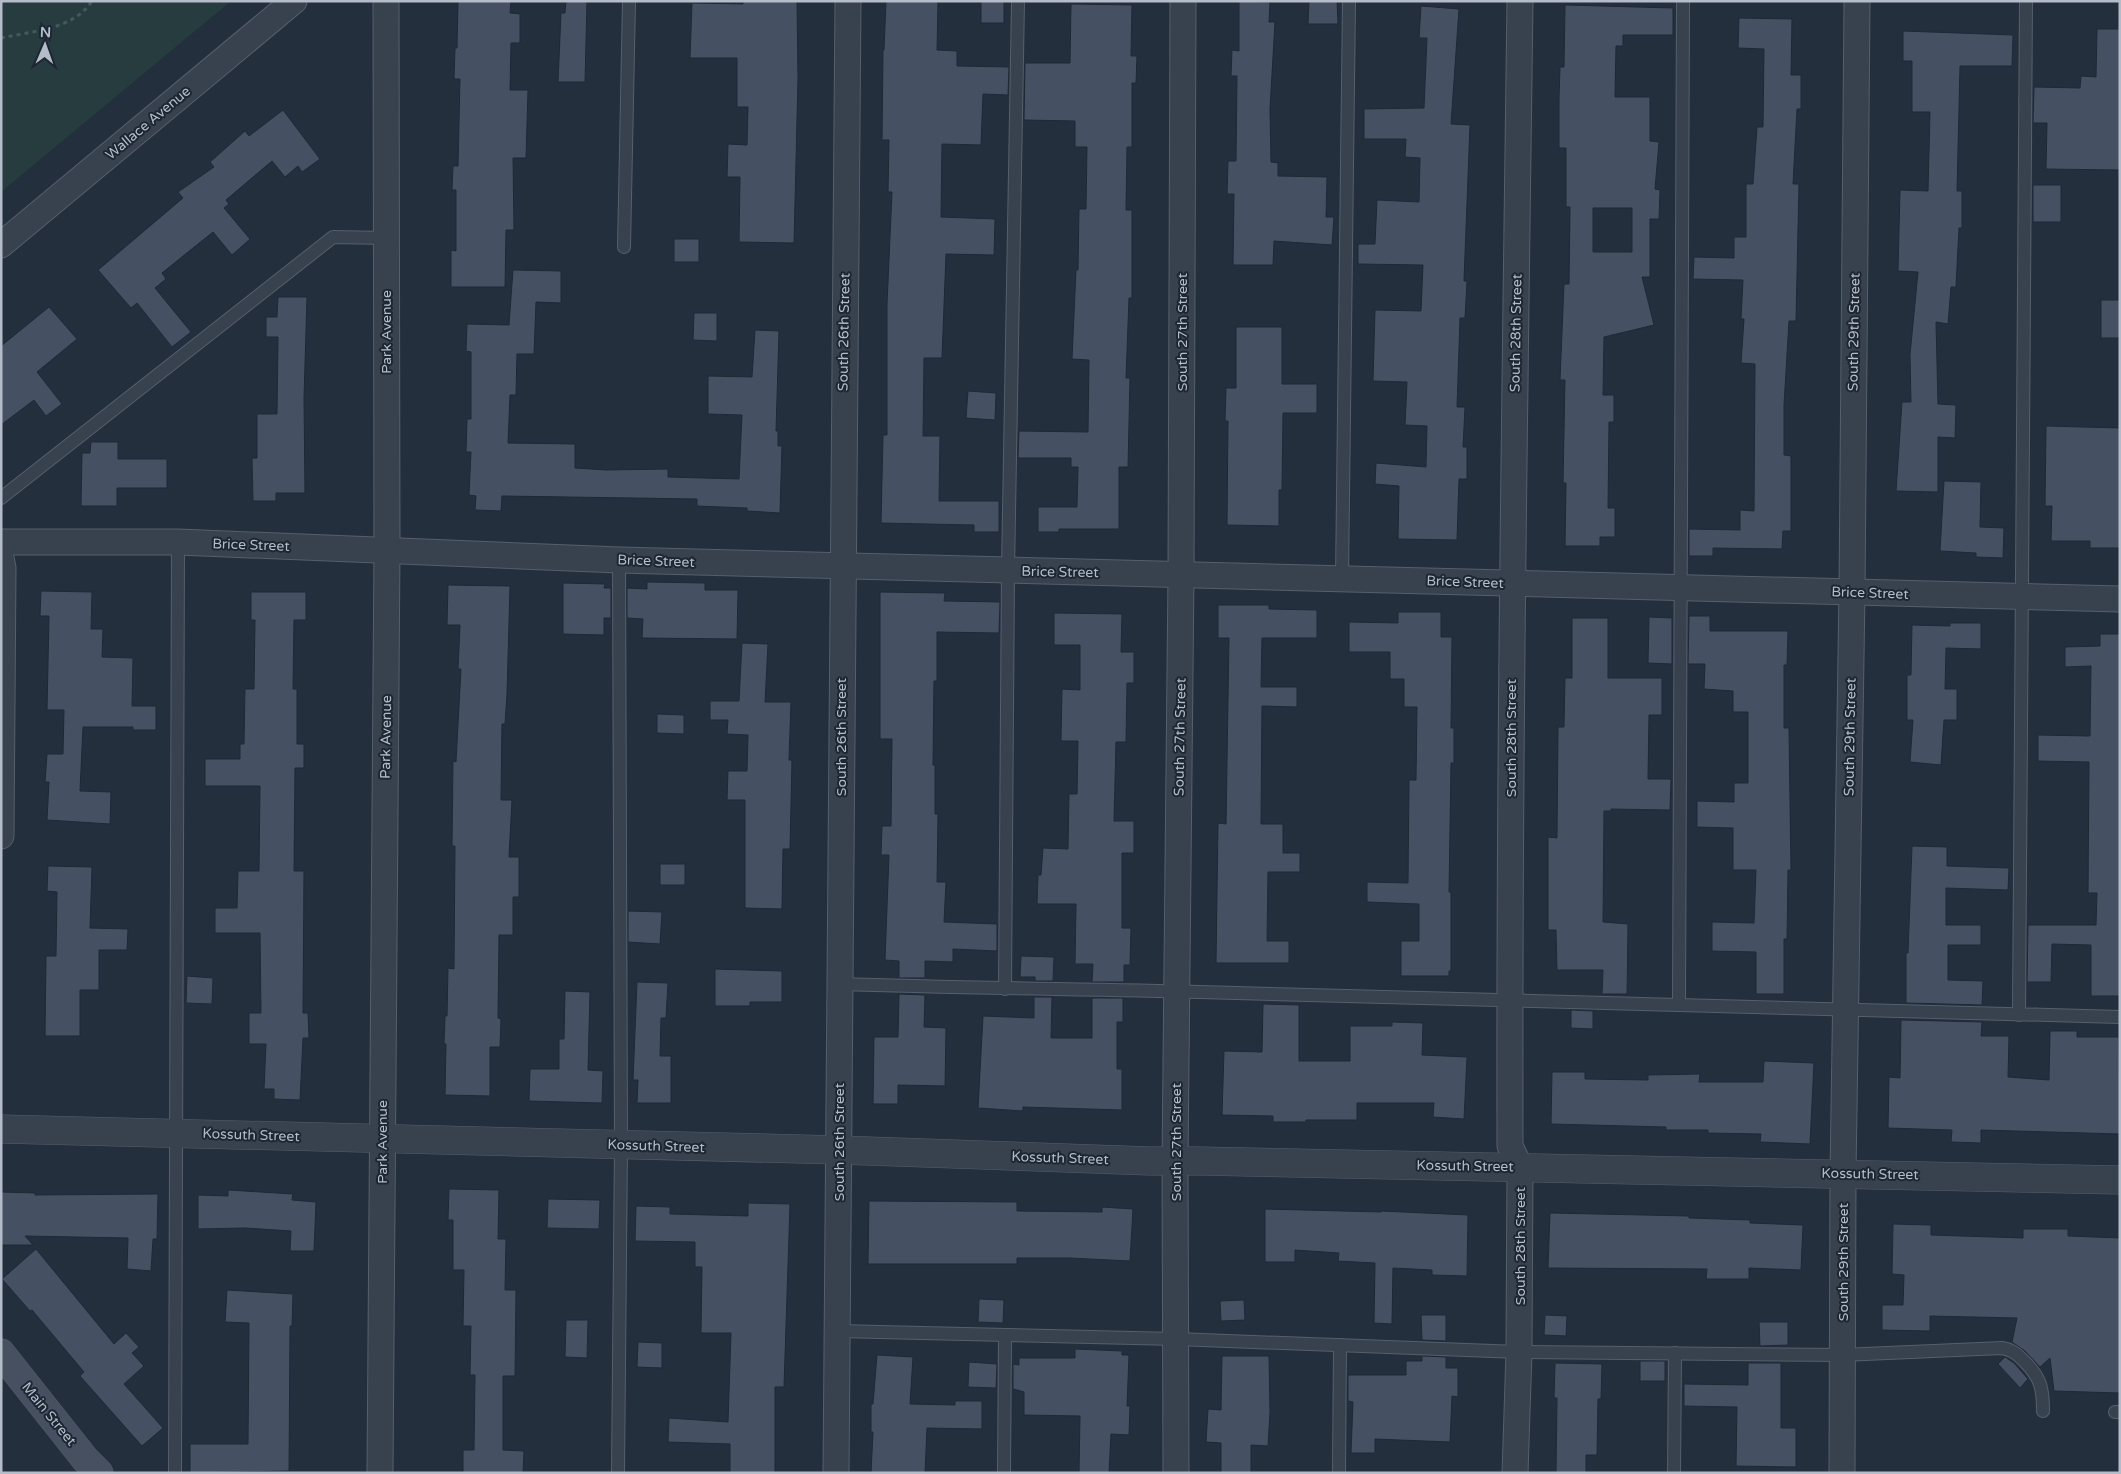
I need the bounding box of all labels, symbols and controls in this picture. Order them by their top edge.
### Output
north arrow [20,20,70,70]
text: N [40,24,51,41]
street label: Wallace Avenue [102,83,194,163]
street label: South 26th Street [834,272,854,391]
street label: South 27th Street [1174,272,1191,391]
street label: South 29th Street [1844,272,1864,391]
street label: South 28th Street [1506,273,1526,392]
street label: Park Avenue [378,290,395,374]
street label: Brice Street [212,535,291,555]
street label: Brice Street [617,551,696,571]
street label: Brice Street [1021,563,1100,581]
street label: Brice Street [1426,572,1505,592]
street label: Brice Street [1831,583,1910,603]
street label: South 26th Street [833,677,850,796]
street label: South 27th Street [1170,677,1190,796]
street label: South 29th Street [1840,677,1860,796]
street label: South 28th Street [1503,678,1520,797]
street label: Park Avenue [377,695,395,779]
street label: South 26th Street [831,1082,848,1201]
street label: South 27th Street [1168,1082,1185,1201]
street label: Park Avenue [374,1100,391,1184]
street label: Kossuth Street [202,1125,301,1145]
street label: Kossuth Street [607,1136,706,1156]
street label: Kossuth Street [1011,1148,1110,1168]
street label: Kossuth Street [1416,1157,1514,1175]
street label: Kossuth Street [1821,1165,1919,1183]
street label: South 28th Street [1512,1186,1529,1305]
street label: South 29th Street [1835,1202,1852,1321]
street label: Main Street [18,1379,80,1450]

